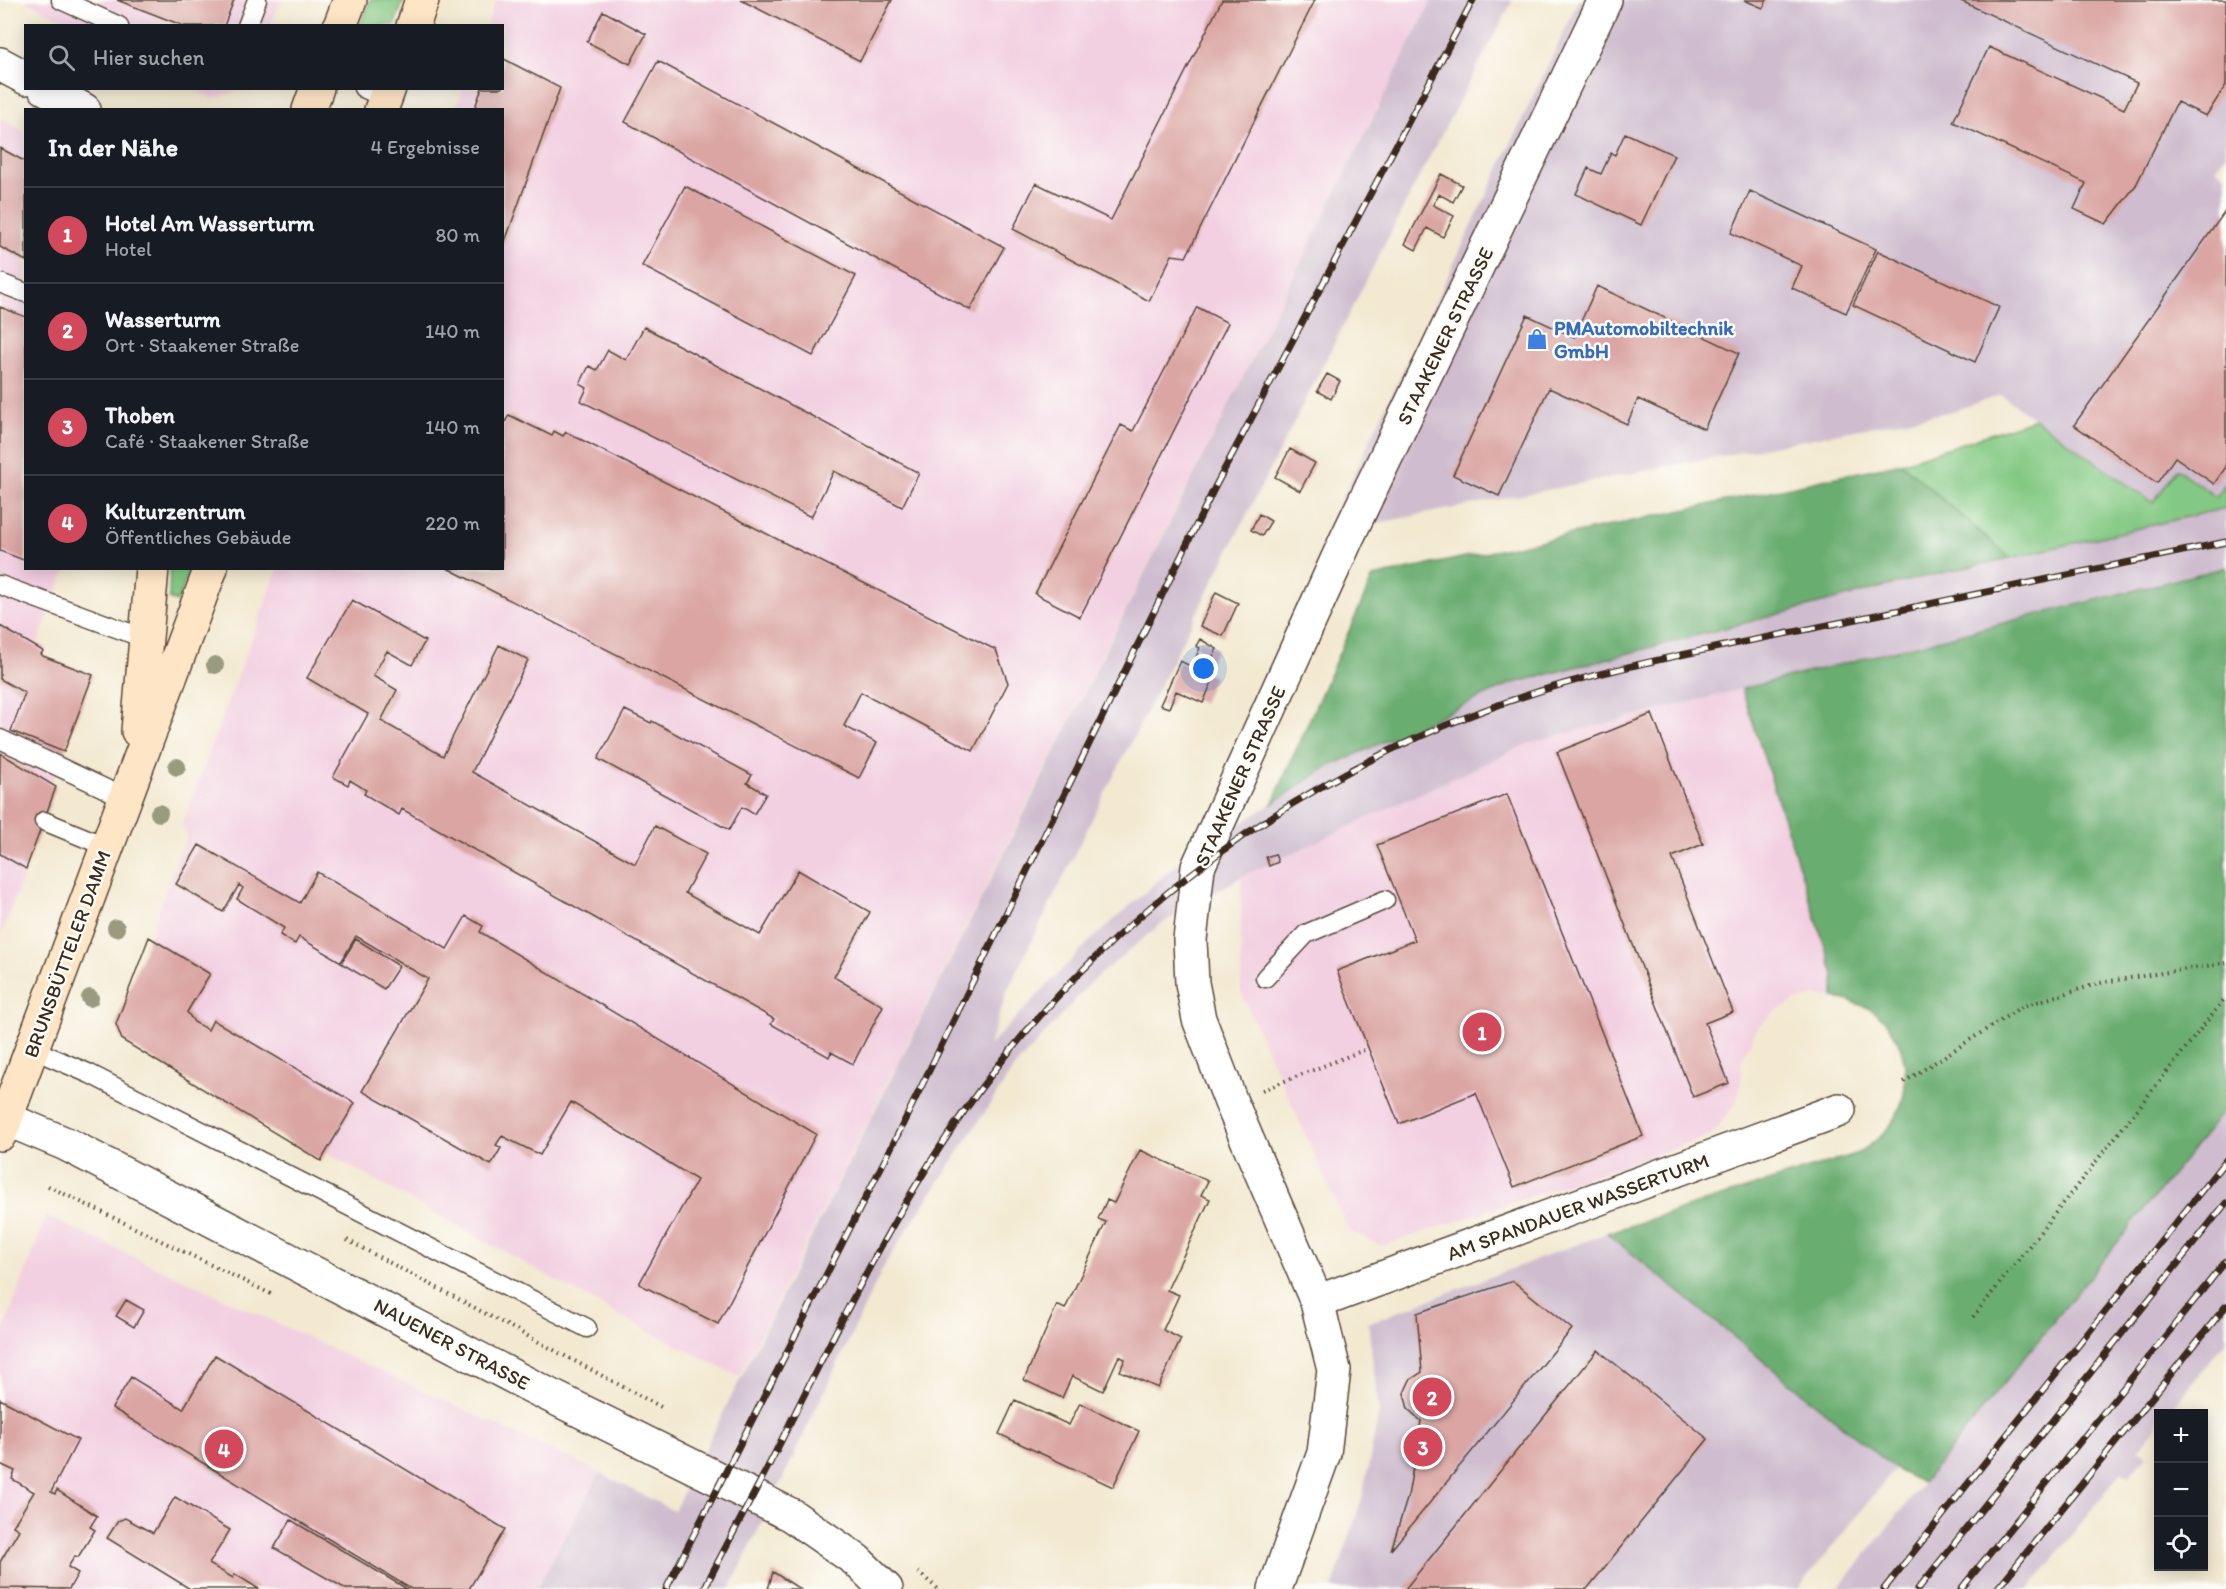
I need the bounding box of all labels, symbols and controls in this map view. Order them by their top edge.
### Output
search box [24,24,504,90]
icon: search [45,41,78,74]
text: Hier suchen [93,44,204,71]
text: In der Nähe [48,131,178,163]
text: 4 Ergebnisse [370,135,480,159]
text: Hotel Am Wasserturm [105,210,314,237]
text: 1 [63,223,72,247]
text: 80 m [435,223,480,247]
text: Hotel [105,237,152,261]
street label: STAAKENER STRASSE [1392,243,1498,429]
text: Wasserturm [105,306,221,333]
place label: PMAutomobiltechnik GmbH [1554,316,1734,363]
text: 2 [62,319,73,343]
text: 140 m [425,319,480,343]
shop icon: PMAutomobiltechnik GmbH [1525,327,1549,351]
text: Ort · Staakener Straße [105,333,299,357]
text: Thoben [105,402,175,429]
text: 3 [62,415,73,439]
text: 140 m [425,415,480,439]
text: Café · Staakener Straße [105,429,309,453]
text: Kulturzentrum [105,498,246,525]
text: 4 [61,511,74,535]
text: 220 m [425,511,480,535]
text: Öffentliches Gebäude [105,525,291,549]
your location [1189,654,1218,683]
street label: STAAKENER STRASSE [1189,682,1291,870]
street label: BRUNSBÜTTELER DAMM [18,847,116,1061]
pin: 1 [1462,1010,1502,1054]
street label: AM SPANDAUER WASSERTURM [1444,1148,1712,1266]
street label: NAUENER STRASSE [370,1293,534,1395]
pin: 2 [1412,1374,1452,1420]
map controls [2154,1409,2208,1571]
button: + [2154,1409,2208,1463]
pin: 3 [1404,1424,1442,1470]
pin: 4 [204,1426,244,1472]
button: − [2154,1463,2208,1517]
button: locate [2154,1517,2208,1571]

